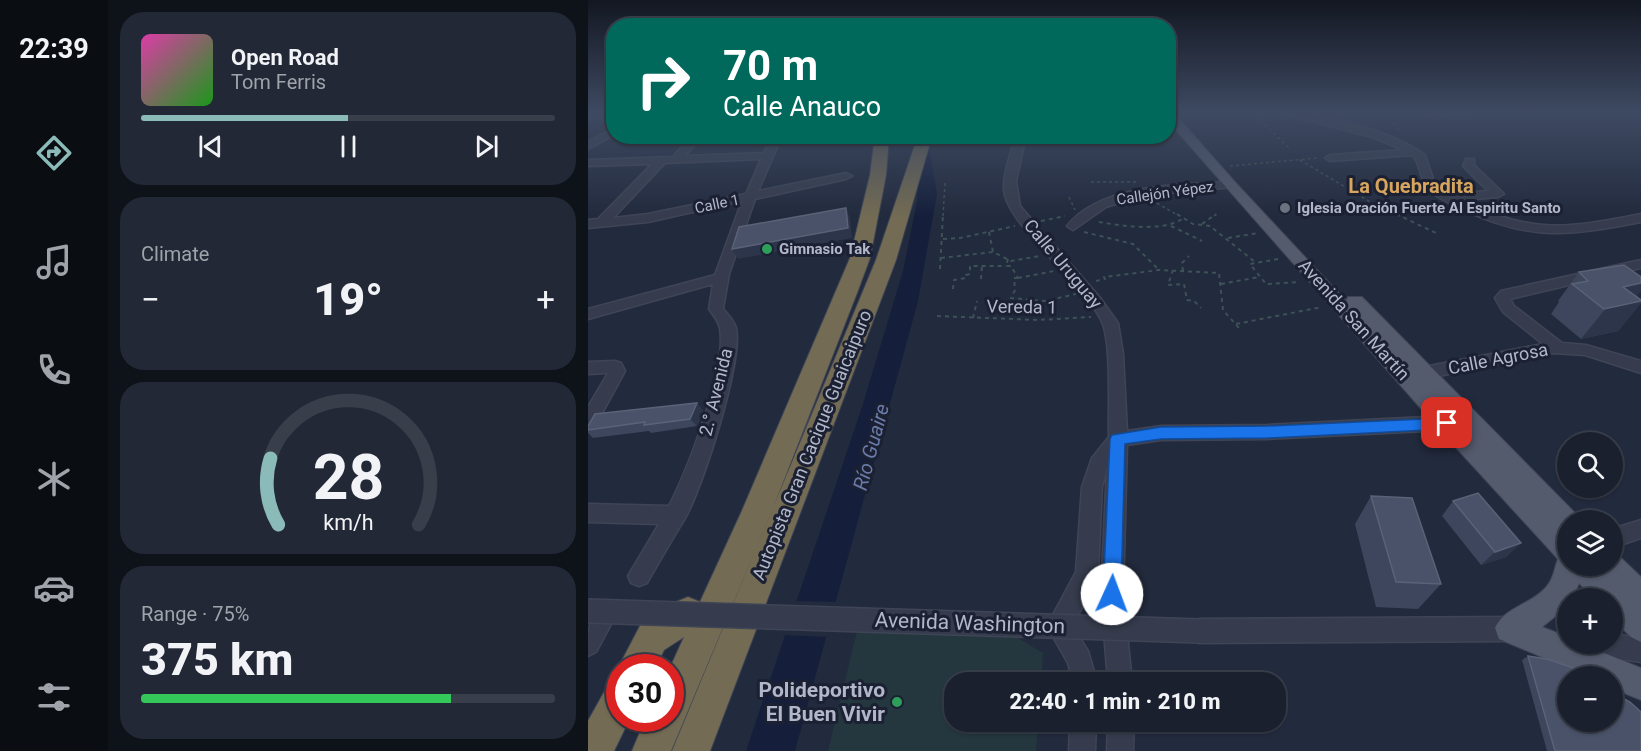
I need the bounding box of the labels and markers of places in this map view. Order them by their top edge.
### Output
place label: Iglesia Oración Fuerte Al Espiritu Santo [1297,199,1561,217]
marker: Iglesia Oración Fuerte Al Espiritu Santo [1278,201,1292,215]
place label: Gimnasio Tak [779,240,871,258]
marker: Gimnasio Tak [760,242,774,256]
pin [1421,397,1472,448]
place label: Polideportivo El Buen Vivir [759,678,885,726]
marker: Polideportivo El Buen Vivir [890,695,904,709]

